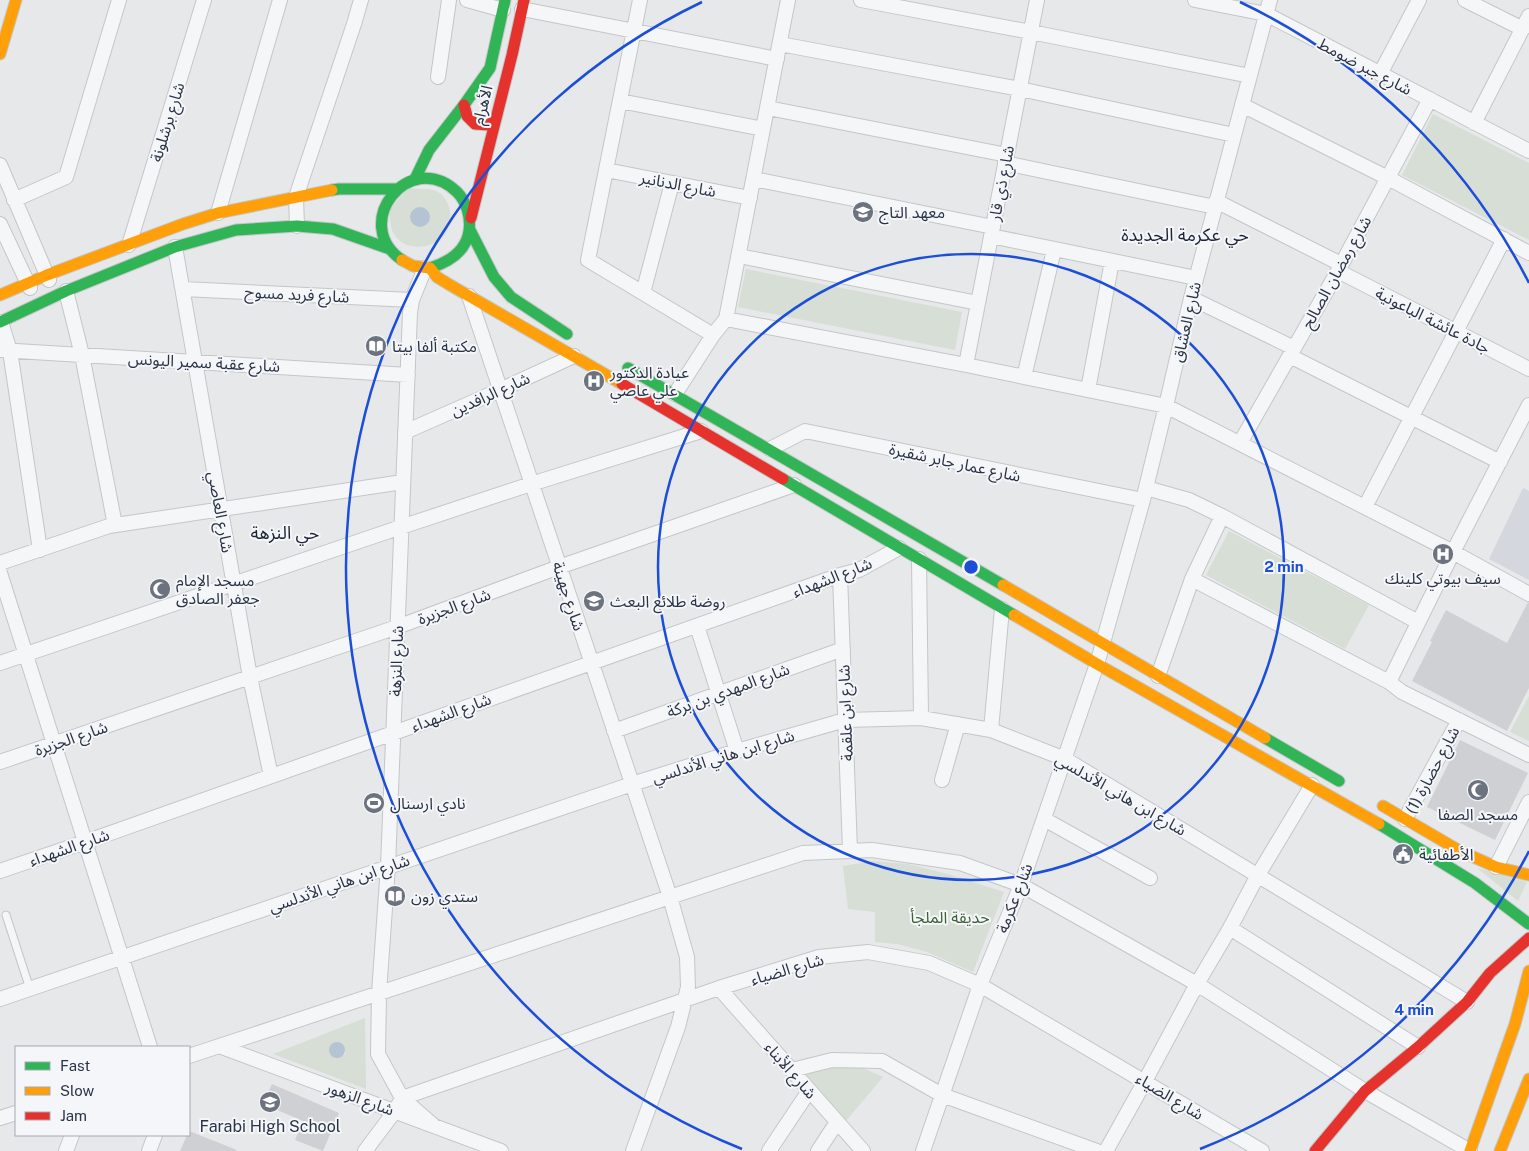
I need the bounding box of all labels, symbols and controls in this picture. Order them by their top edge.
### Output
street label: شارع جبر ضومط [1313,34,1415,102]
street label: شارع برشلونة [146,80,191,165]
street label: الأهرام [468,84,499,127]
street label: شارع ذي قار [985,144,1021,224]
street label: شارع الدنانير [637,168,718,204]
school or university icon: معهد التاج [851,200,875,224]
place label: معهد التاج [879,203,945,225]
street label: شارع رمضان الصالح [1298,213,1378,333]
district label: حي عكرمة الجديدة [1121,224,1249,248]
street label: شارع العشاق [1168,280,1208,365]
street label: شارع فريد مسوح [244,282,350,310]
street label: جادة عائشة الباعونية [1372,283,1493,358]
library icon: مكتبة ألفا بيتا [364,334,388,358]
place label: مكتبة ألفا بيتا [392,337,477,356]
street label: شارع عقبة سمير اليونس [127,349,281,379]
place label: عيادة الدكتور علي عاصي [609,363,689,403]
street label: شارع الرافدين [448,369,534,423]
hospital icon: عيادة الدكتور علي عاصي [582,369,606,393]
street label: شارع عمار جابر شقيرة [887,439,1022,489]
street label: شارع العاصي [201,470,237,555]
district label: حي النزهة [251,522,319,546]
hospital icon: سيف بيوتي كلينك [1431,542,1455,566]
street label: شارع الشهداء [790,554,876,604]
centre of rings [962,558,980,576]
text: 2 min [1264,558,1304,575]
street label: شارع جهينة [546,559,589,634]
place label: سيف بيوتي كلينك [1385,569,1501,591]
place label: مسجد الإمام جعفر الصادق [176,571,260,608]
mosque icon: مسجد الإمام جعفر الصادق [148,577,172,601]
street label: شارع الجزيرة [415,585,494,631]
school or university icon: روضة طلائع البعث [582,589,606,613]
place label: روضة طلائع البعث [610,592,726,614]
street label: شارع النزهة [386,625,410,697]
street label: شارع المهدي بن بركة [664,659,793,724]
street label: شارع ابن علقمة [834,664,860,762]
street label: شارع الشهداء [409,689,495,739]
street label: شارع الجزيرة [32,717,111,763]
street label: شارع حضارة (1) [1401,723,1466,819]
street label: شارع ابن هاني الأندلسي [650,726,798,790]
street label: شارع ابن هاني الأندلسي [1050,749,1190,842]
mosque icon: مسجد الصفا [1466,778,1490,802]
sports icon: نادي ارسنال [362,791,386,815]
place label: نادي ارسنال [390,794,466,816]
place label: مسجد الصفا [1438,805,1518,824]
street label: شارع الشهداء [27,825,113,873]
public building icon: الأطفائية [1391,842,1415,866]
place label: الأطفائية [1419,845,1474,864]
street label: شارع ابن هاني الأندلسي [266,850,413,919]
street label: شارع عكرمة [992,861,1039,937]
library icon: ستدي زون [383,884,407,908]
place label: ستدي زون [411,887,478,909]
park label: حديقة الملجأ [910,908,990,927]
street label: شارع الضياء [748,950,827,992]
text: 4 min [1394,1001,1434,1018]
street label: شارع الأبناء [758,1038,820,1105]
legend [15,1046,190,1136]
text: Fast [60,1057,90,1074]
street label: شارع الضياء [1131,1069,1207,1127]
street label: شارع الزهور [321,1077,397,1122]
text: Slow [60,1082,95,1099]
school or university icon: Farabi High School [258,1090,282,1114]
text: Jam [60,1107,87,1124]
place label: Farabi High School [199,1117,341,1136]

